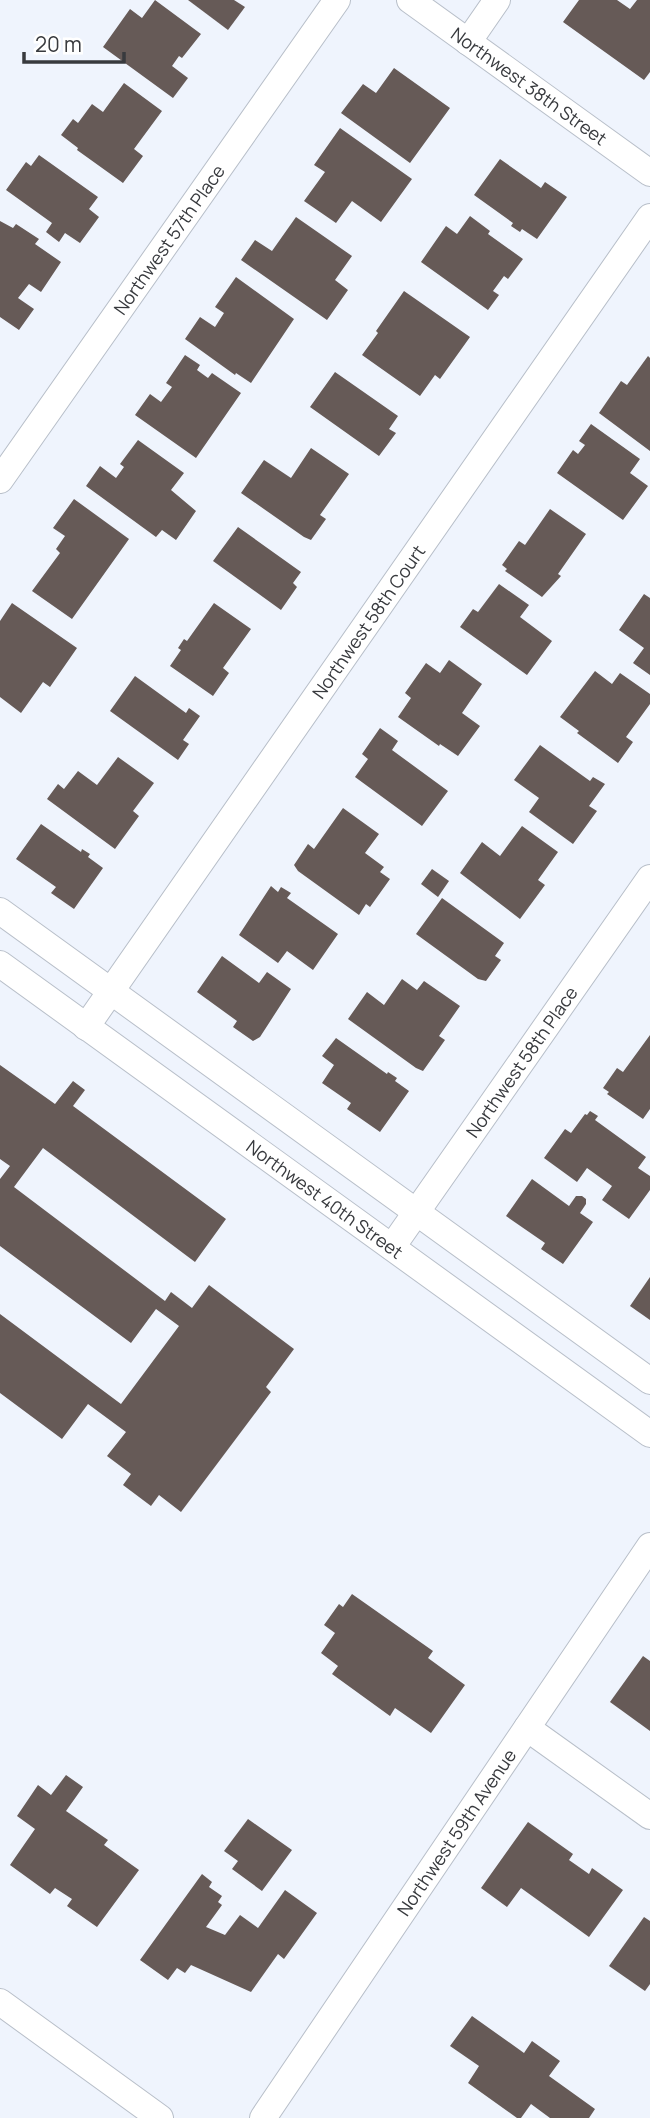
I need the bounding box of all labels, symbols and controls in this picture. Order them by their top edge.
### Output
scale bar [24,21,124,65]
street label: Northwest 38th Street [447,22,612,150]
text: 20 m [35,30,82,58]
street label: Northwest 57th Place [108,160,230,319]
street label: Northwest 58th Court [306,540,430,703]
street label: Northwest 58th Place [460,981,583,1142]
street label: Northwest 40th Street [242,1134,408,1264]
street label: Northwest 59th Avenue [391,1744,521,1920]

